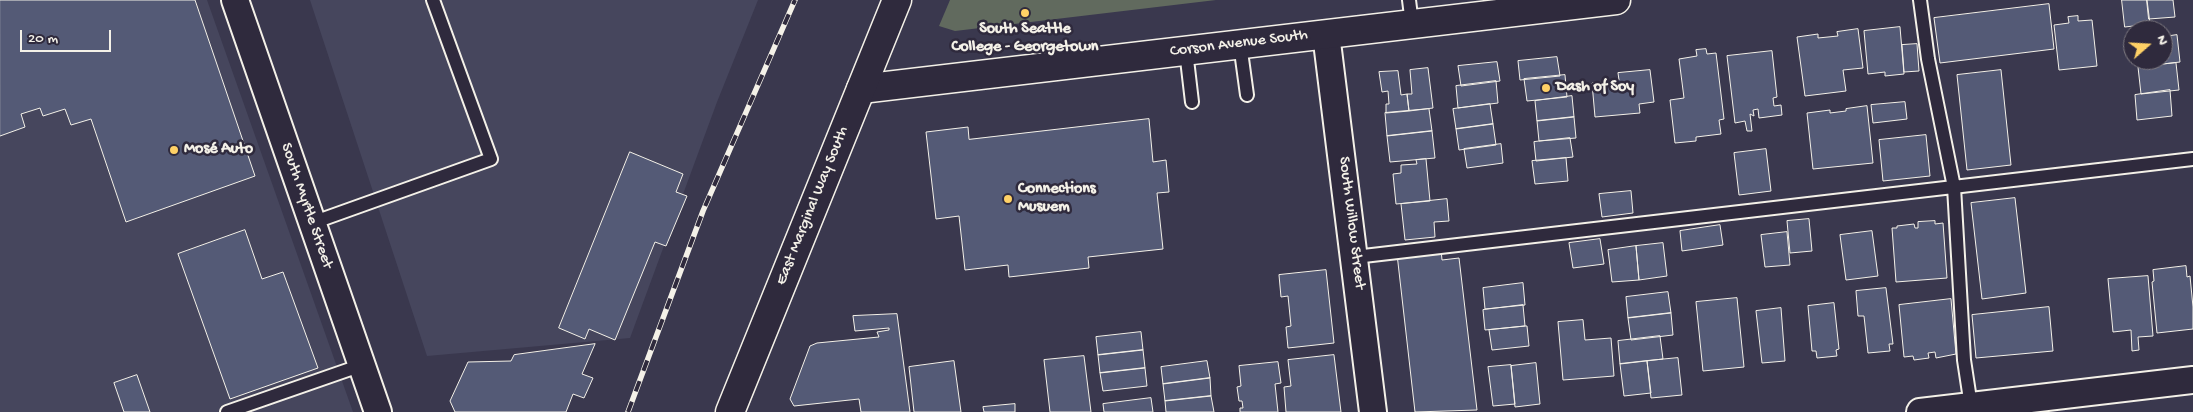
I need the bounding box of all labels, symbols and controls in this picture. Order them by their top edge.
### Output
marker: South Seattle College - Georgetown [1019,7,1031,19]
scale bar [22,20,114,52]
place label: South Seattle College - Georgetown [952,20,1098,58]
north arrow [2123,20,2173,70]
street label: Corson Avenue South [1169,26,1309,62]
text: 20 m [28,30,58,48]
text: N [2152,33,2171,47]
place label: Dash of Soy [1556,78,1634,98]
marker: Dash of Soy [1540,82,1552,94]
street label: East Marginal Way South [772,124,854,288]
place label: Mosé Auto [184,140,253,160]
street label: South Myrtle Street [276,141,336,271]
marker: Mosé Auto [168,144,180,156]
street label: South Willow Street [1333,156,1369,290]
place label: Connections Musuem [1018,180,1096,218]
marker: Connections Musuem [1002,193,1014,205]

